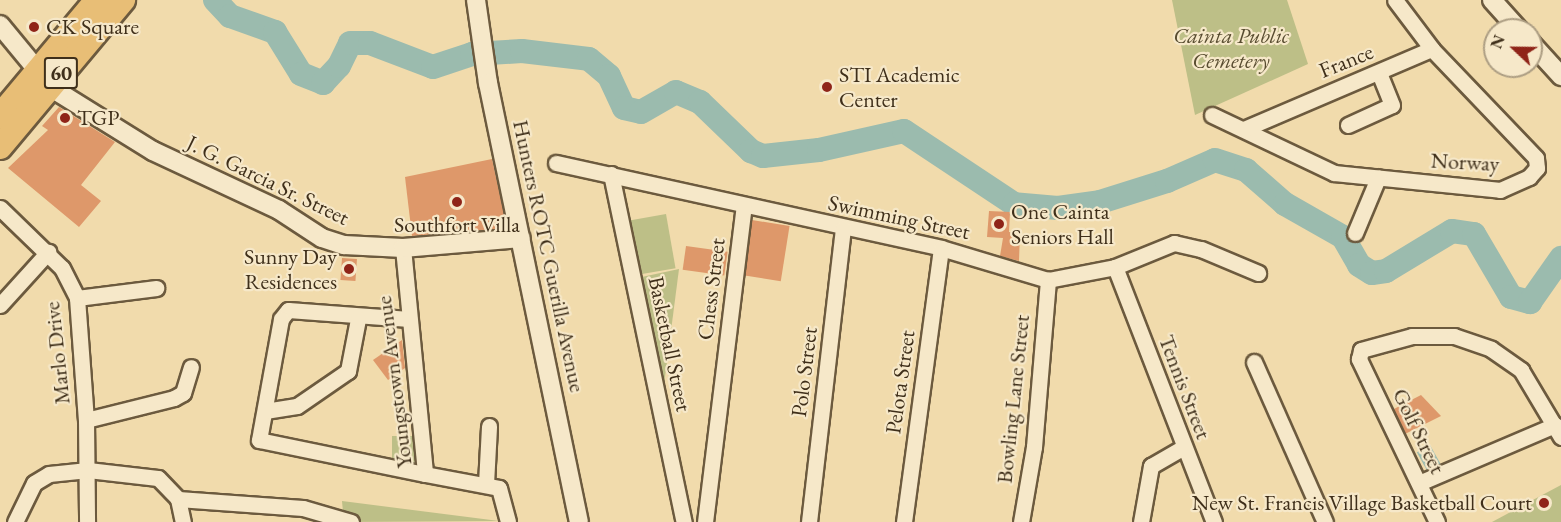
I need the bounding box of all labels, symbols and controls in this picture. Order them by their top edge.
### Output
place label: CK Square [46,14,139,40]
north arrow [1483,18,1543,78]
marker: CK Square [27,20,41,34]
park label: Cainta Public Cemetery [1173,22,1289,74]
text: N [1486,32,1510,52]
street label: France [1315,38,1377,84]
road number: 60 [43,55,79,91]
place label: STI Academic Center [839,61,960,112]
marker: STI Academic Center [820,80,834,94]
place label: TGP [77,105,119,131]
marker: TGP [58,111,72,125]
street label: Hunters ROTC Guerilla Avenue [507,118,591,394]
street label: J. G. Garcia Sr. Street [182,129,354,231]
street label: Norway [1430,147,1500,177]
street label: Swimming Street [826,189,972,245]
marker: Southfort Villa [450,195,464,209]
place label: One Cainta Seniors Hall [1011,198,1114,249]
place label: Southfort Villa [394,212,520,238]
marker: One Cainta Seniors Hall [992,217,1006,231]
street label: Chess Street [692,237,730,341]
place label: Sunny Day Residences [244,243,337,294]
marker: Sunny Day Residences [342,262,356,276]
street label: Basketball Street [643,274,697,414]
street label: Youngstown Avenue [370,295,418,469]
street label: Marlo Drive [38,300,76,406]
street label: Bowling Lane Street [991,313,1035,485]
street label: Polo Street [785,325,823,419]
street label: Pelota Street [880,329,920,435]
street label: Tennis Street [1153,331,1217,443]
street label: Golf Street [1387,384,1451,478]
place label: New St. Francis Village Basketball Court [1192,490,1532,516]
marker: New St. Francis Village Basketball Court [1537,496,1551,510]

